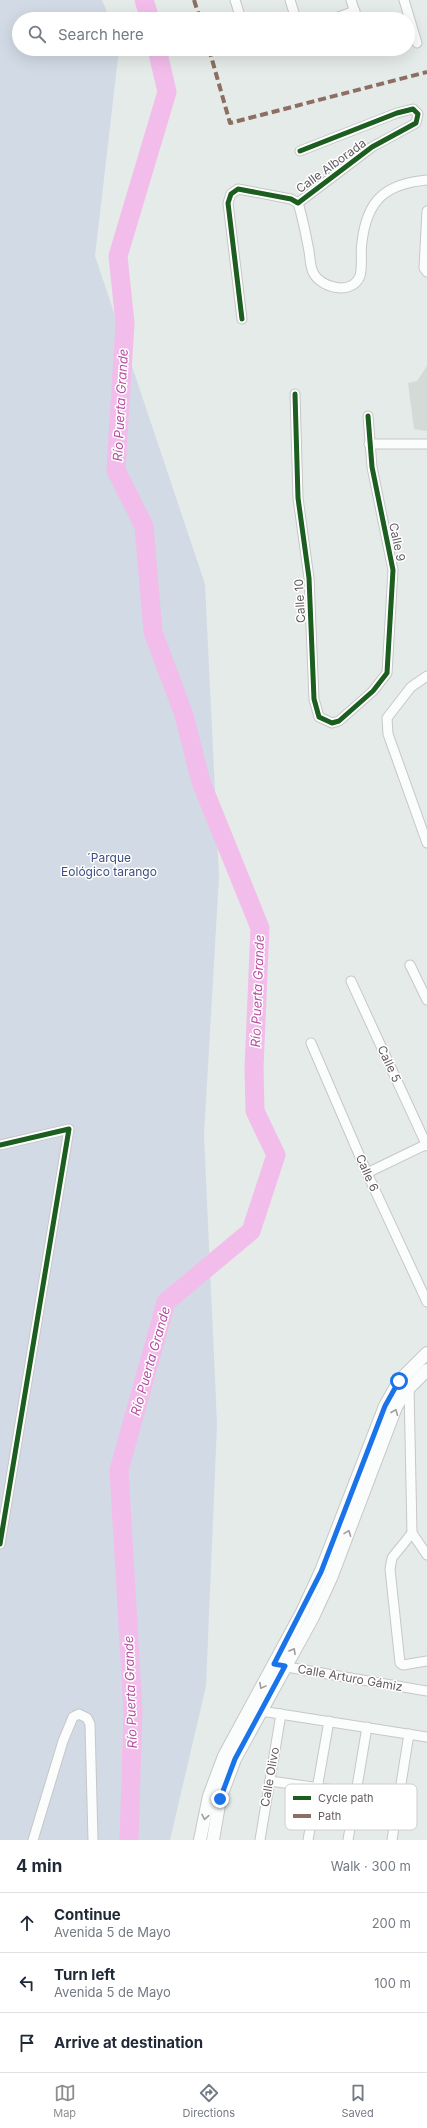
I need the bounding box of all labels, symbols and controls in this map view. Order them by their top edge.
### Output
search box [12,12,415,56]
icon: search [26,23,48,45]
text: Search here [58,25,144,44]
street label: Calle Alborada [293,135,369,196]
water label: Río Puerta Grande [109,348,131,462]
street label: Calle 9 [386,521,409,563]
street label: Calle 10 [291,579,308,623]
park label: ´Parque Eológico tarango [61,850,157,879]
water label: Río Puerta Grande [247,934,267,1048]
street label: Calle 5 [374,1043,404,1085]
street label: Calle 6 [353,1152,382,1194]
water label: Río Puerta Grande [127,1305,173,1417]
route start [390,1372,408,1390]
one-way arrow [390,1409,398,1416]
one-way arrow [344,1530,352,1537]
water label: Río Puerta Grande [120,1635,140,1749]
one-way arrow [289,1648,296,1655]
street label: Calle Arturo Gámiz [296,1661,404,1694]
one-way arrow [260,1682,267,1689]
street label: Calle Olivo [257,1746,282,1808]
legend [285,1784,417,1830]
route end [211,1790,229,1808]
text: Cycle path [318,1791,374,1805]
text: Path [318,1809,341,1823]
one-way arrow [201,1814,209,1820]
text: 4 min [16,1856,62,1876]
text: Walk · 300 m [331,1858,411,1874]
text: Continue [54,1905,121,1924]
icon: ahead [16,1912,38,1934]
text: 200 m [372,1915,411,1931]
text: Avenida 5 de Mayo [54,1924,171,1940]
text: Turn left [54,1965,115,1984]
icon: left [16,1972,38,1994]
text: 100 m [374,1975,411,1991]
text: Avenida 5 de Mayo [54,1984,171,2000]
icon: arrive [16,2032,38,2054]
text: Arrive at destination [54,2033,203,2052]
tab: Map [53,2082,76,2120]
tab: Directions [183,2082,235,2120]
tab: Saved [342,2082,374,2120]

